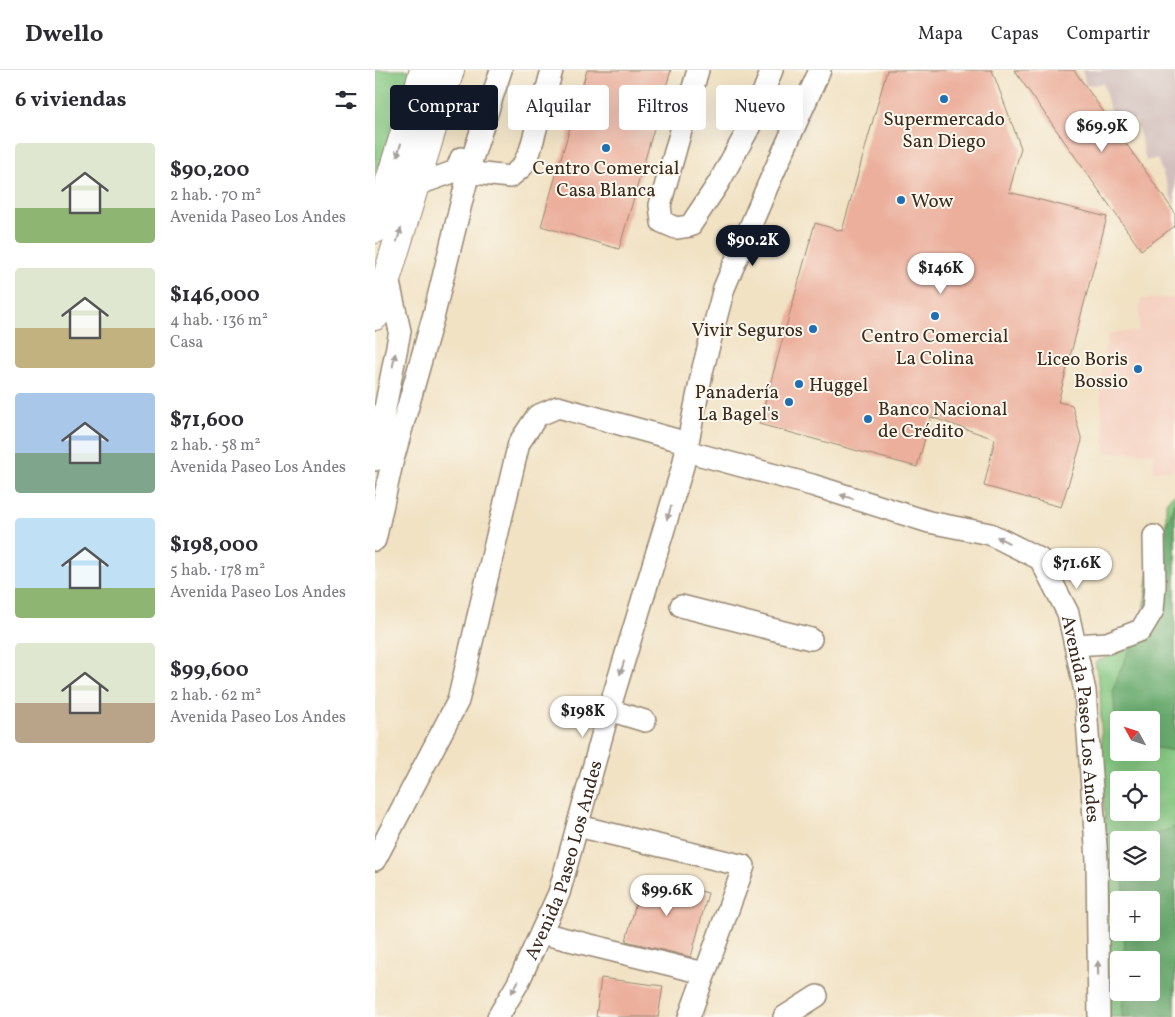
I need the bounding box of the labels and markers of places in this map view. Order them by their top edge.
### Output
marker: Supermercado San Diego [938,93,950,105]
place label: Supermercado San Diego [883,107,1005,155]
pin: $69.9K [1061,111,1143,153]
marker: Centro Comercial Casa Blanca [600,142,612,154]
place label: Centro Comercial Casa Blanca [533,156,680,204]
place label: Wow [911,189,953,215]
marker: Wow [895,194,907,206]
pin: $90.2K [712,224,794,267]
pin: $146K [906,252,976,295]
marker: Centro Comercial La Colina [929,310,941,322]
place label: Vivir Seguros [692,318,803,344]
marker: Vivir Seguros [807,323,819,335]
place label: Centro Comercial La Colina [862,324,1009,372]
place label: Liceo Boris Bossio [1036,347,1128,395]
marker: Liceo Boris Bossio [1132,363,1144,375]
place label: Huggel [809,373,868,399]
marker: Huggel [793,378,805,390]
place label: Panadería La Bagel's [695,380,779,428]
marker: Panadería La Bagel's [783,396,795,408]
place label: Banco Nacional de Crédito [878,397,1008,445]
marker: Banco Nacional de Crédito [862,413,874,425]
pin: $71.6K [1036,548,1118,590]
pin: $198K [548,696,618,738]
pin: $99.6K [626,874,708,917]

